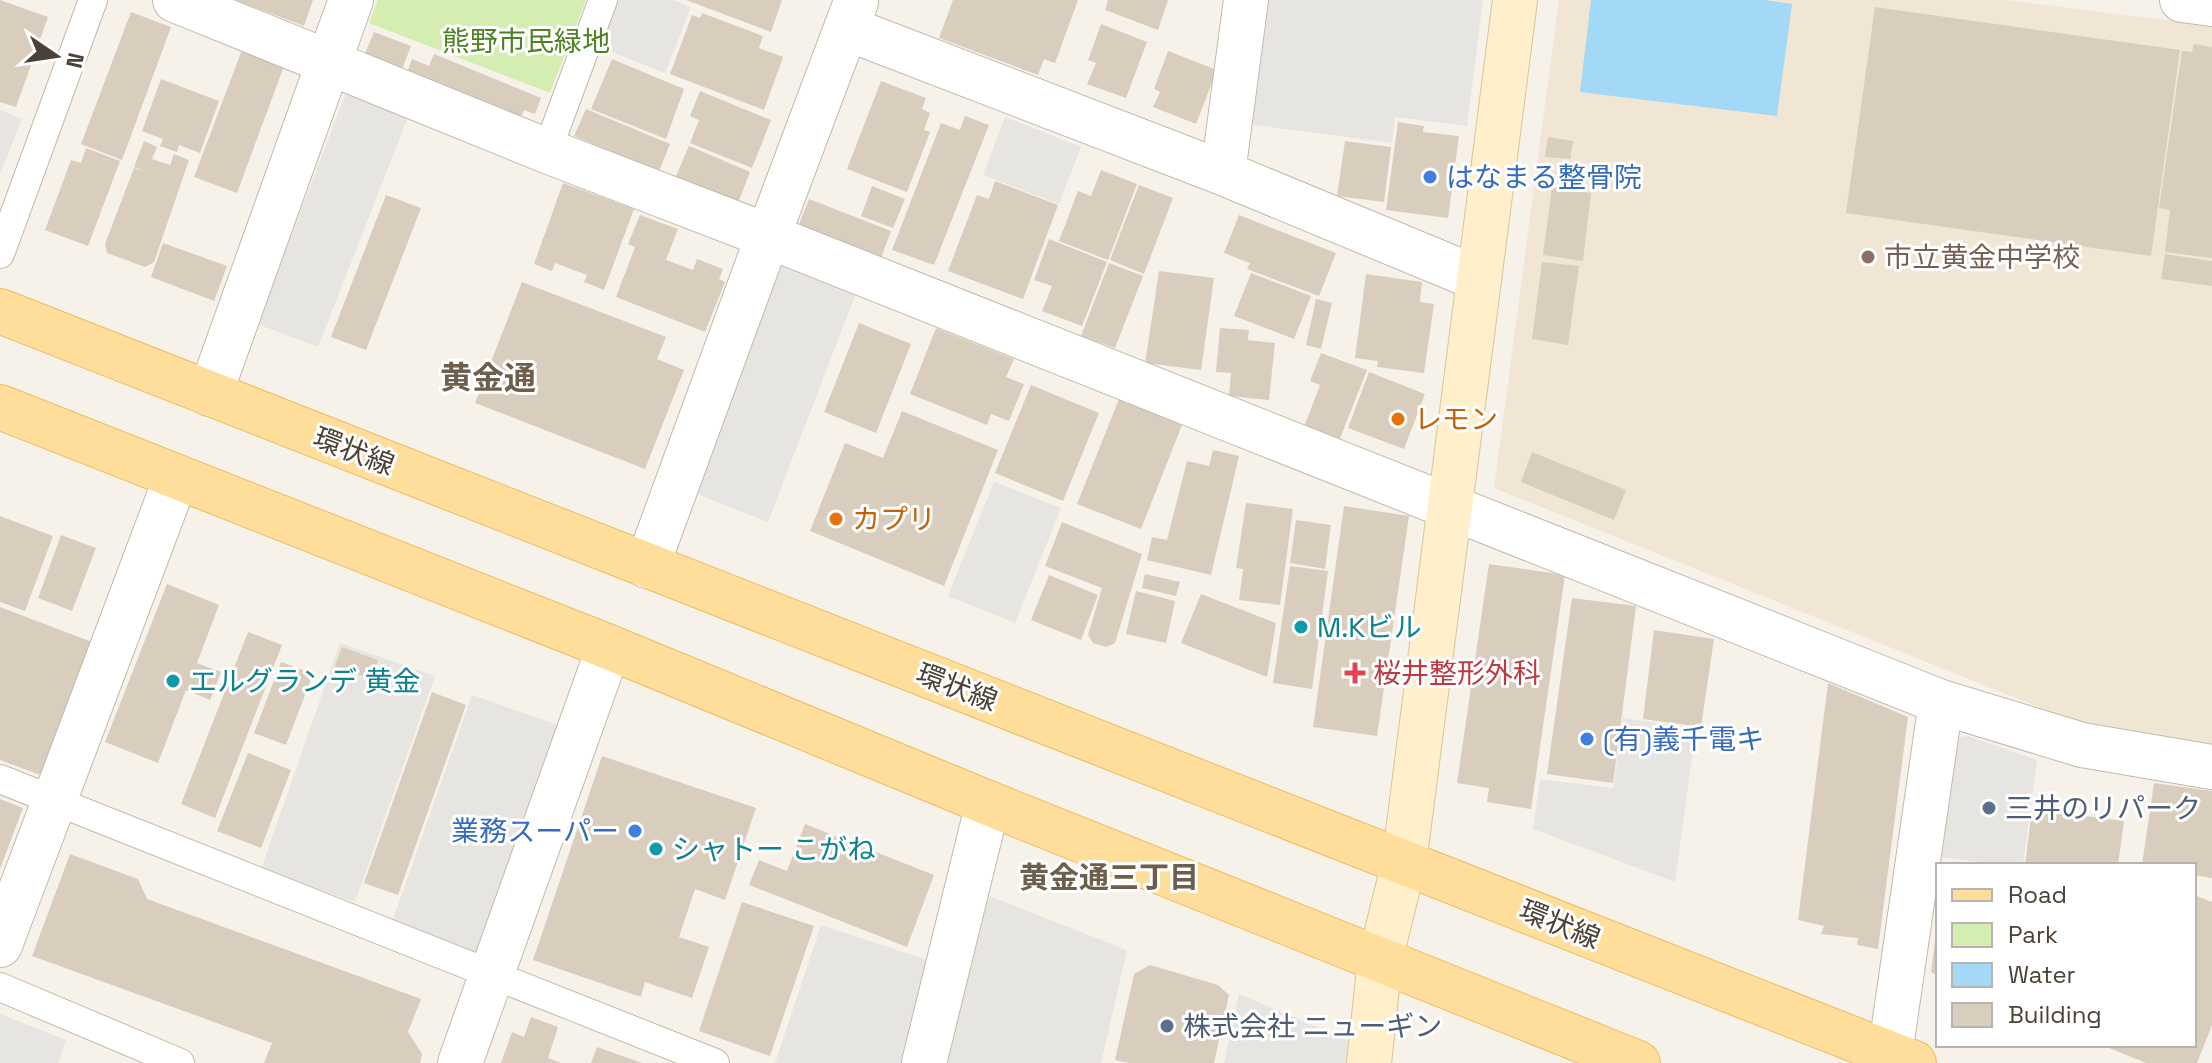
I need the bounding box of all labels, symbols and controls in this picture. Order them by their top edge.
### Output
north arrow [16,16,96,96]
park label: 熊野市民緑地 [442,23,610,59]
text: N [60,50,91,71]
place label: はなまる整骨院 [1446,159,1642,195]
marker: はなまる整骨院 [1421,168,1439,186]
place label: 市立黄金中学校 [1884,239,2080,275]
marker: 市立黄金中学校 [1859,248,1877,266]
district label: 黄金通 [440,358,536,398]
place label: レモン [1414,401,1498,437]
marker: レモン [1389,410,1407,428]
street label: 環状線 [308,419,400,483]
place label: カプリ [852,501,936,537]
marker: カプリ [827,510,845,528]
place label: M.Kビル [1317,609,1421,645]
marker: M.Kビル [1292,618,1310,636]
street label: 環状線 [911,655,1003,719]
place label: 桜井整形外科 [1373,655,1541,691]
marker: 桜井整形外科 [1344,662,1366,684]
place label: エルグランデ 黄金 [189,663,420,699]
marker: エルグランデ 黄金 [164,672,182,690]
place label: (有)義千電キ [1603,721,1764,757]
marker: (有)義千電キ [1578,730,1596,748]
place label: 三井のリパーク [2005,790,2201,826]
marker: 三井のリパーク [1980,799,1998,817]
place label: 業務スーパー [451,813,619,849]
marker: 業務スーパー [626,822,644,840]
place label: シャトー こがね [672,831,875,867]
marker: シャトー こがね [647,840,665,858]
district label: 黄金通三丁目 [1019,858,1199,897]
legend [1936,863,2196,1047]
text: Road [2008,879,2067,910]
street label: 環状線 [1514,892,1606,956]
text: Park [2008,919,2058,950]
text: Water [2008,959,2076,990]
text: Building [2008,999,2102,1030]
place label: 株式会社 ニューギン [1183,1008,1442,1044]
marker: 株式会社 ニューギン [1158,1017,1176,1035]

